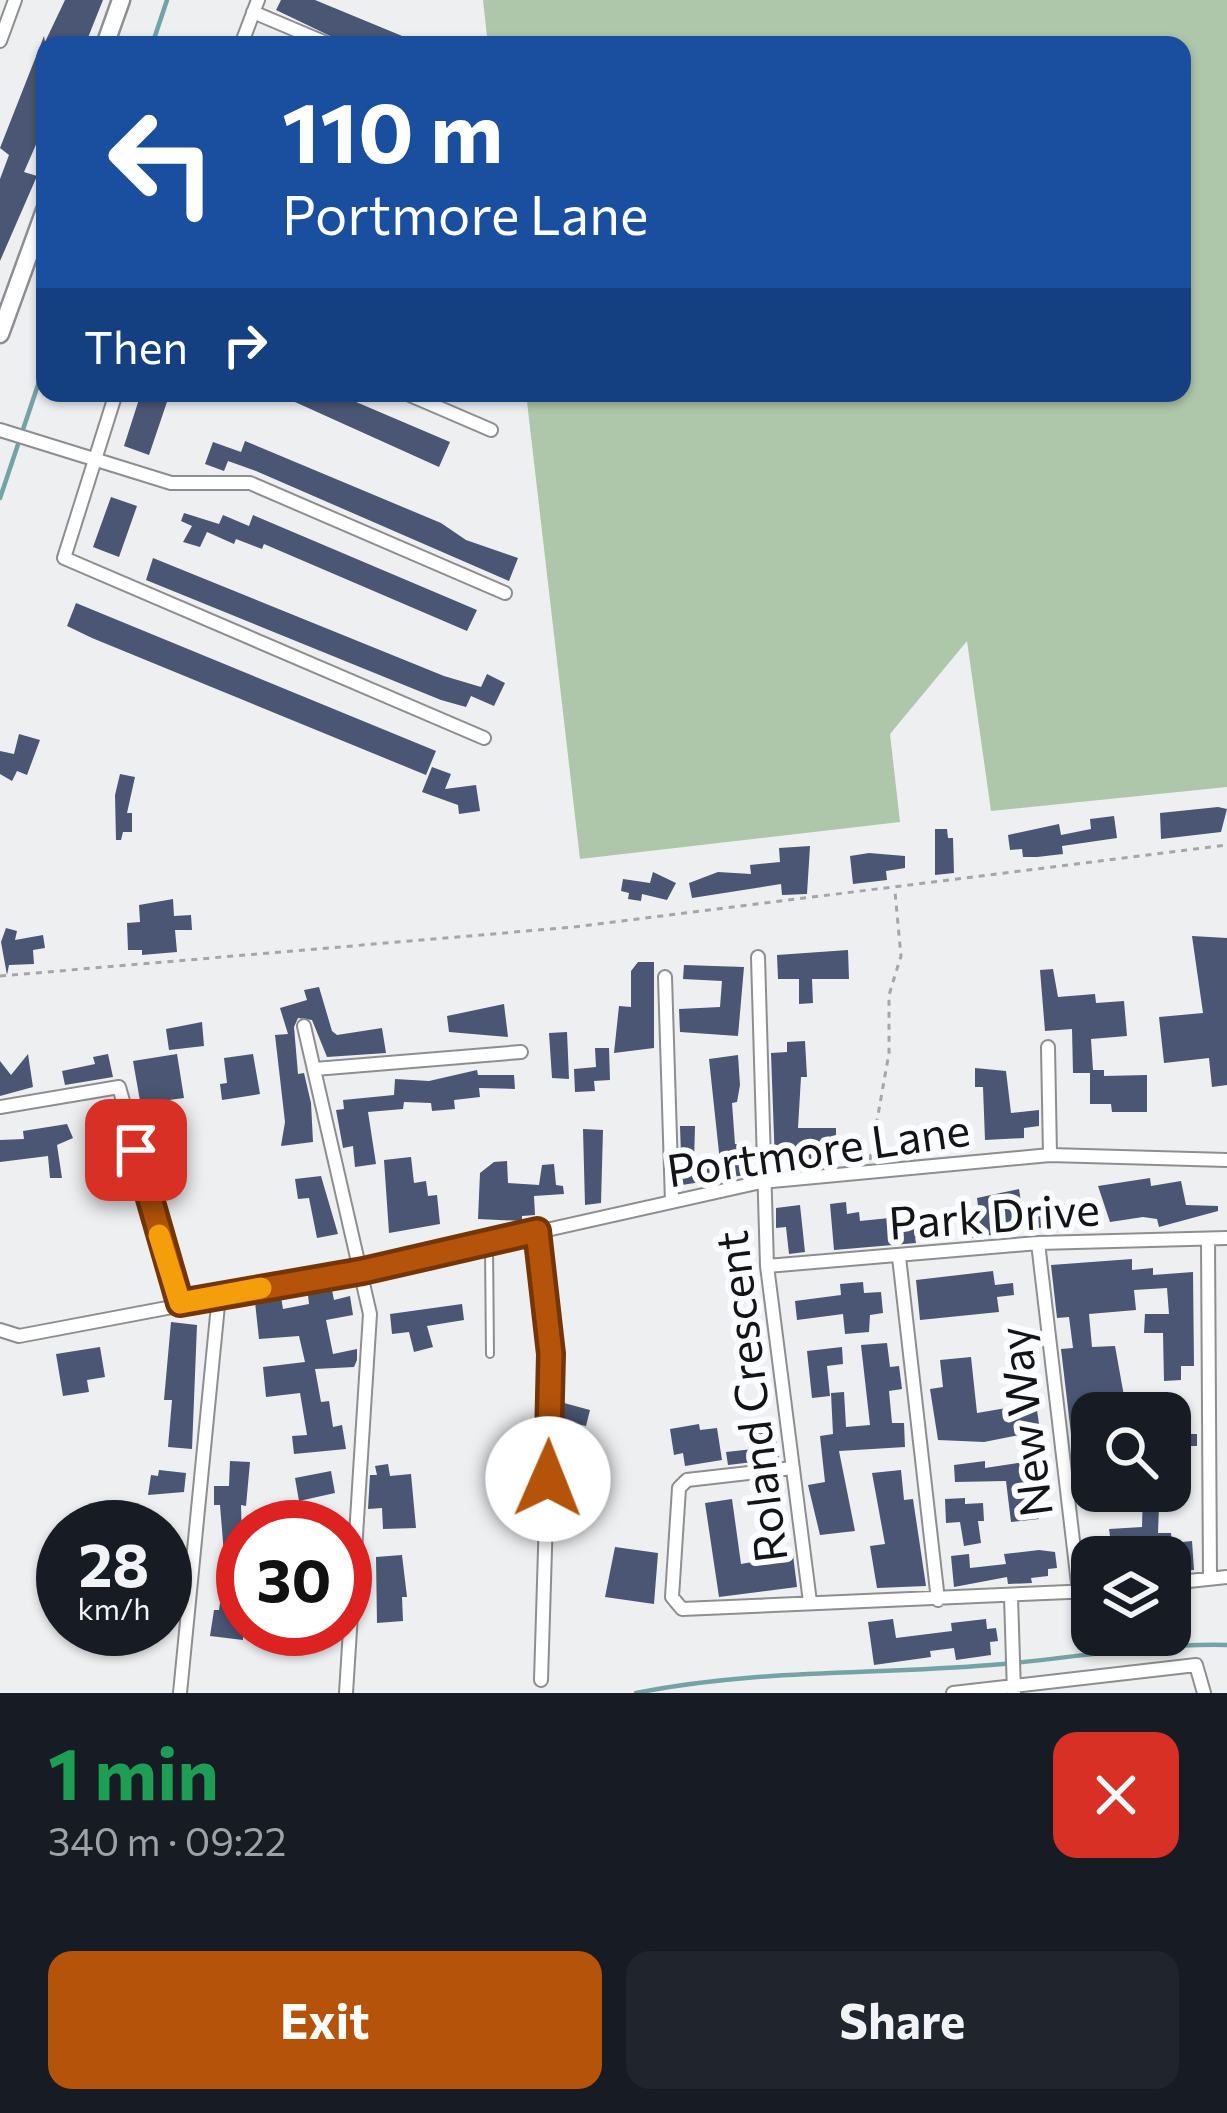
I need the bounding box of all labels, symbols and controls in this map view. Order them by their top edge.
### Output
text: 110 m [282,78,503,180]
icon: left [84,84,240,240]
text: Portmore Lane [282,180,648,246]
icon: right [212,312,278,378]
text: Then [84,318,188,373]
pin [85,1099,187,1201]
street label: Portmore Lane [663,1100,973,1196]
icon: arrive [103,1117,169,1183]
street label: Park Drive [887,1179,1101,1249]
street label: Roland Crescent [701,1228,797,1566]
street label: New Way [984,1324,1062,1520]
map controls [1071,1392,1191,1656]
button: search [1071,1392,1191,1512]
position arrow [485,1416,611,1542]
speed limit sign: 30 [216,1500,372,1656]
text: 28 [79,1526,149,1599]
button: layers [1071,1536,1191,1656]
text: km/h [78,1589,150,1626]
text: 1 min [48,1727,219,1815]
button: close [1053,1732,1179,1858]
text: 340 m · 09:22 [48,1816,286,1864]
button: Exit [48,1951,602,2089]
button: Share [626,1951,1179,2089]

